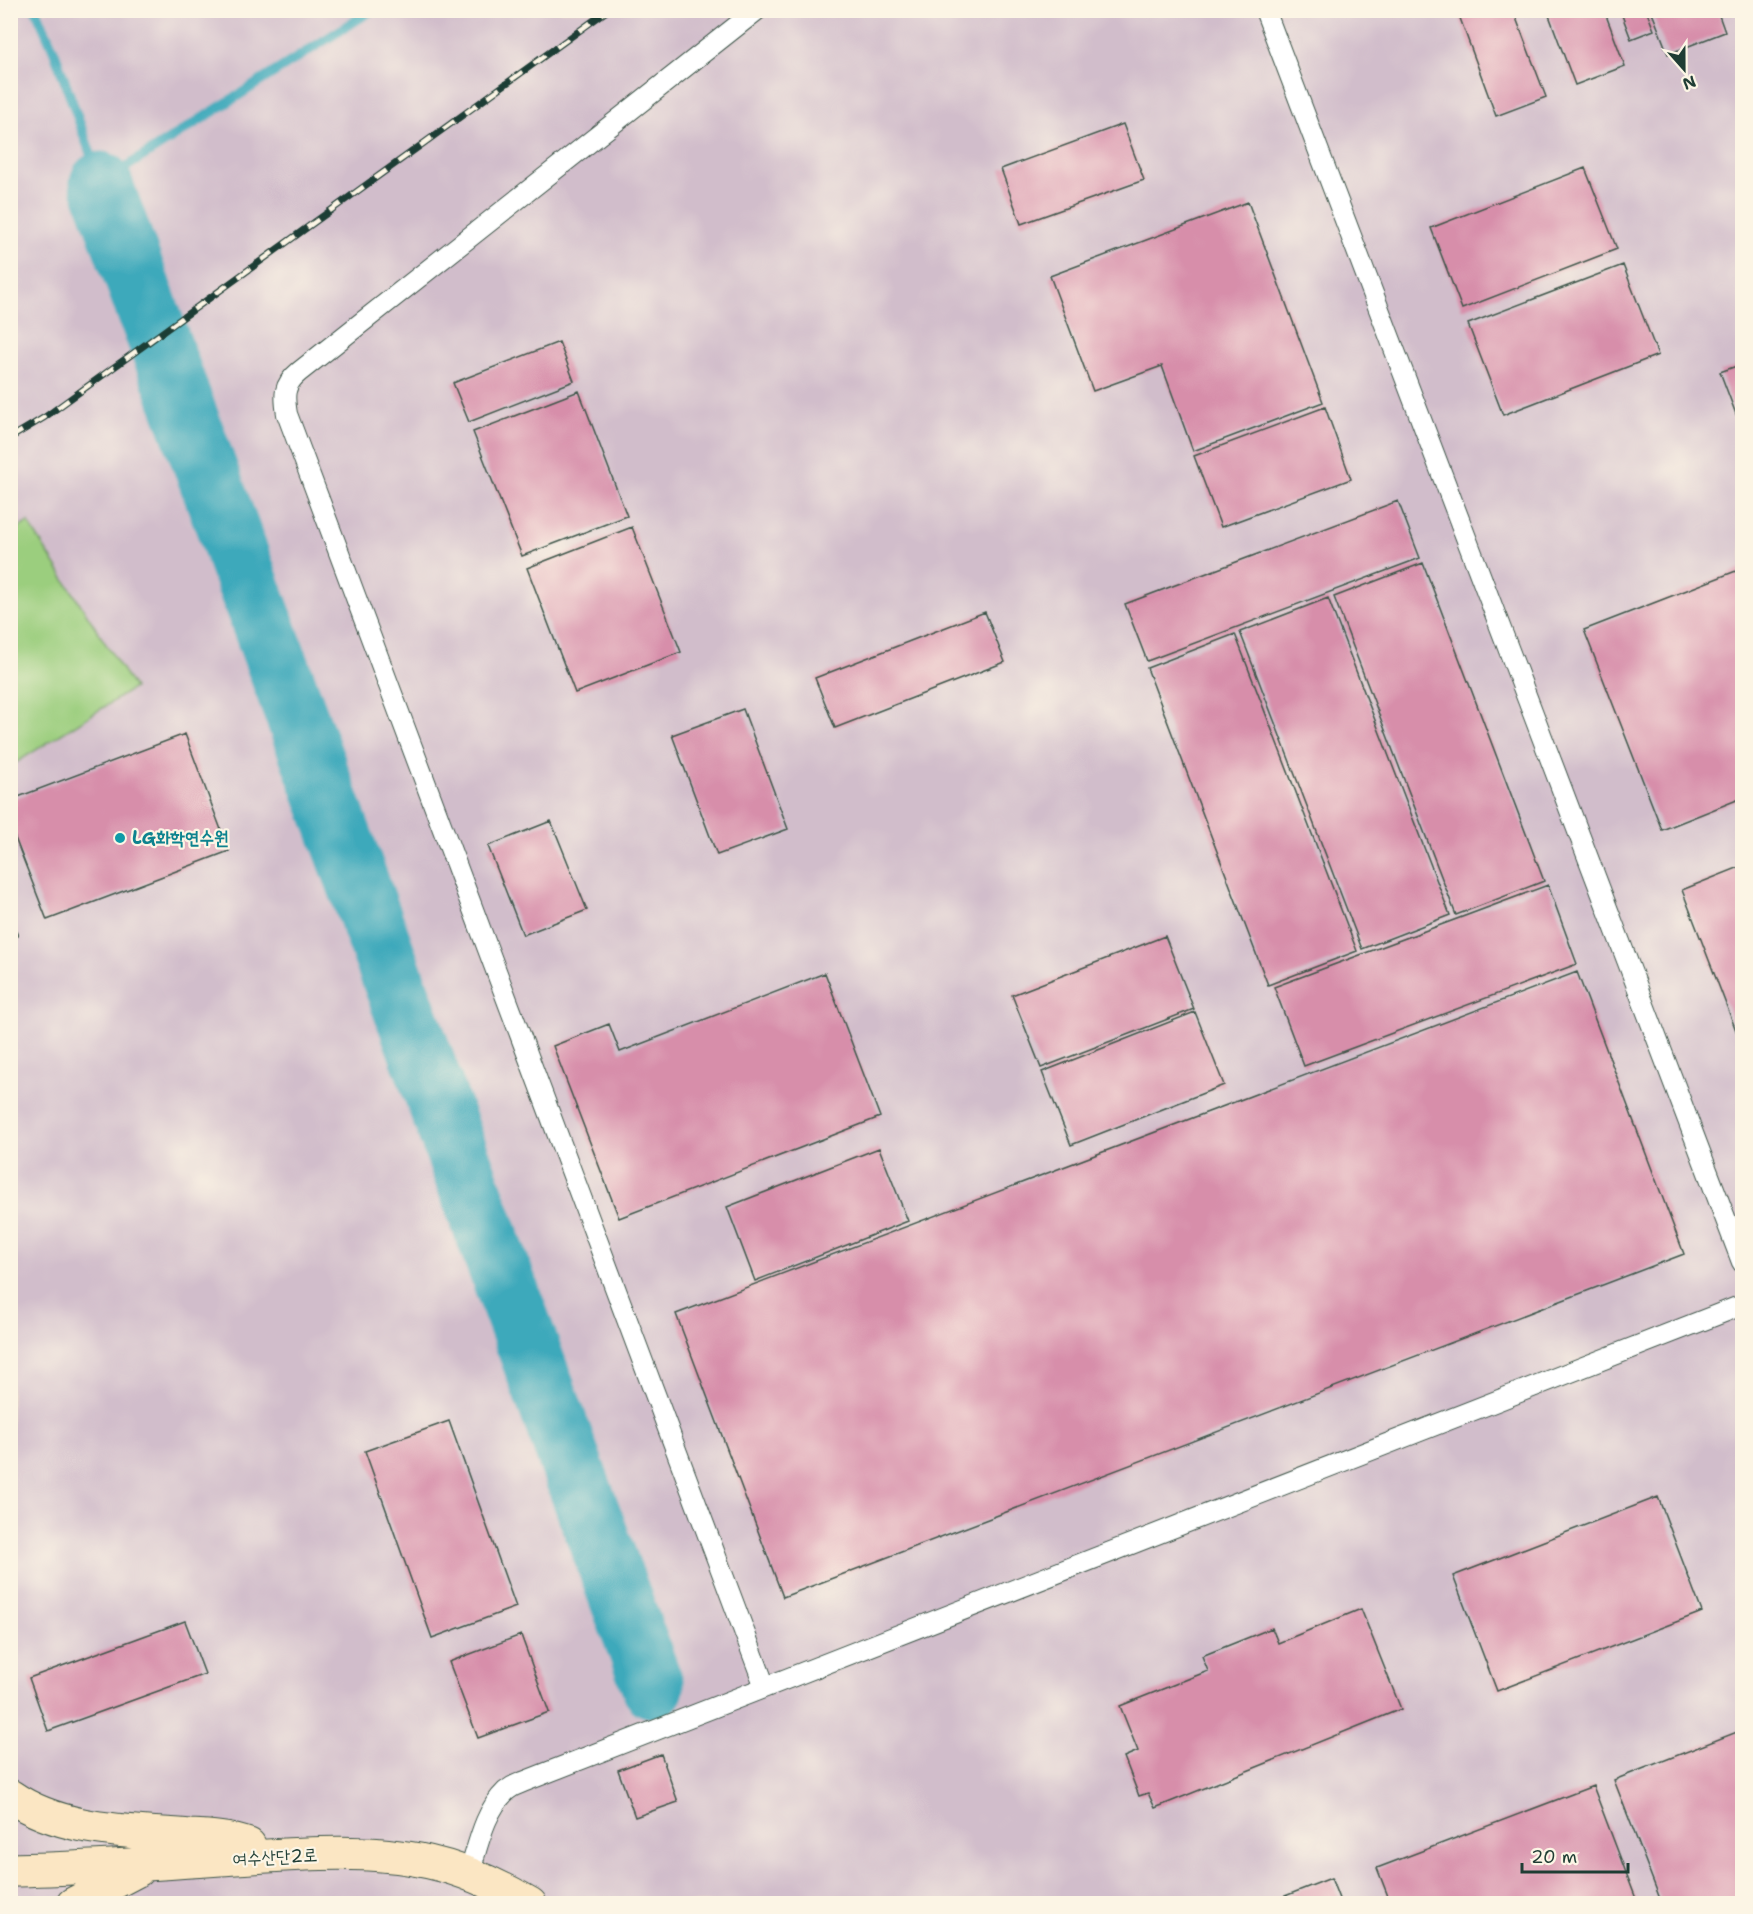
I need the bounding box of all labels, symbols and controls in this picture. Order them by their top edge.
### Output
north arrow [1654,39,1714,99]
text: N [1680,70,1699,95]
place label: LG화학연수원 [132,826,228,850]
marker: LG화학연수원 [113,831,127,845]
scale bar [1522,1836,1628,1874]
street label: 여수산단2로 [232,1843,318,1871]
text: 20 m [1531,1845,1577,1869]

